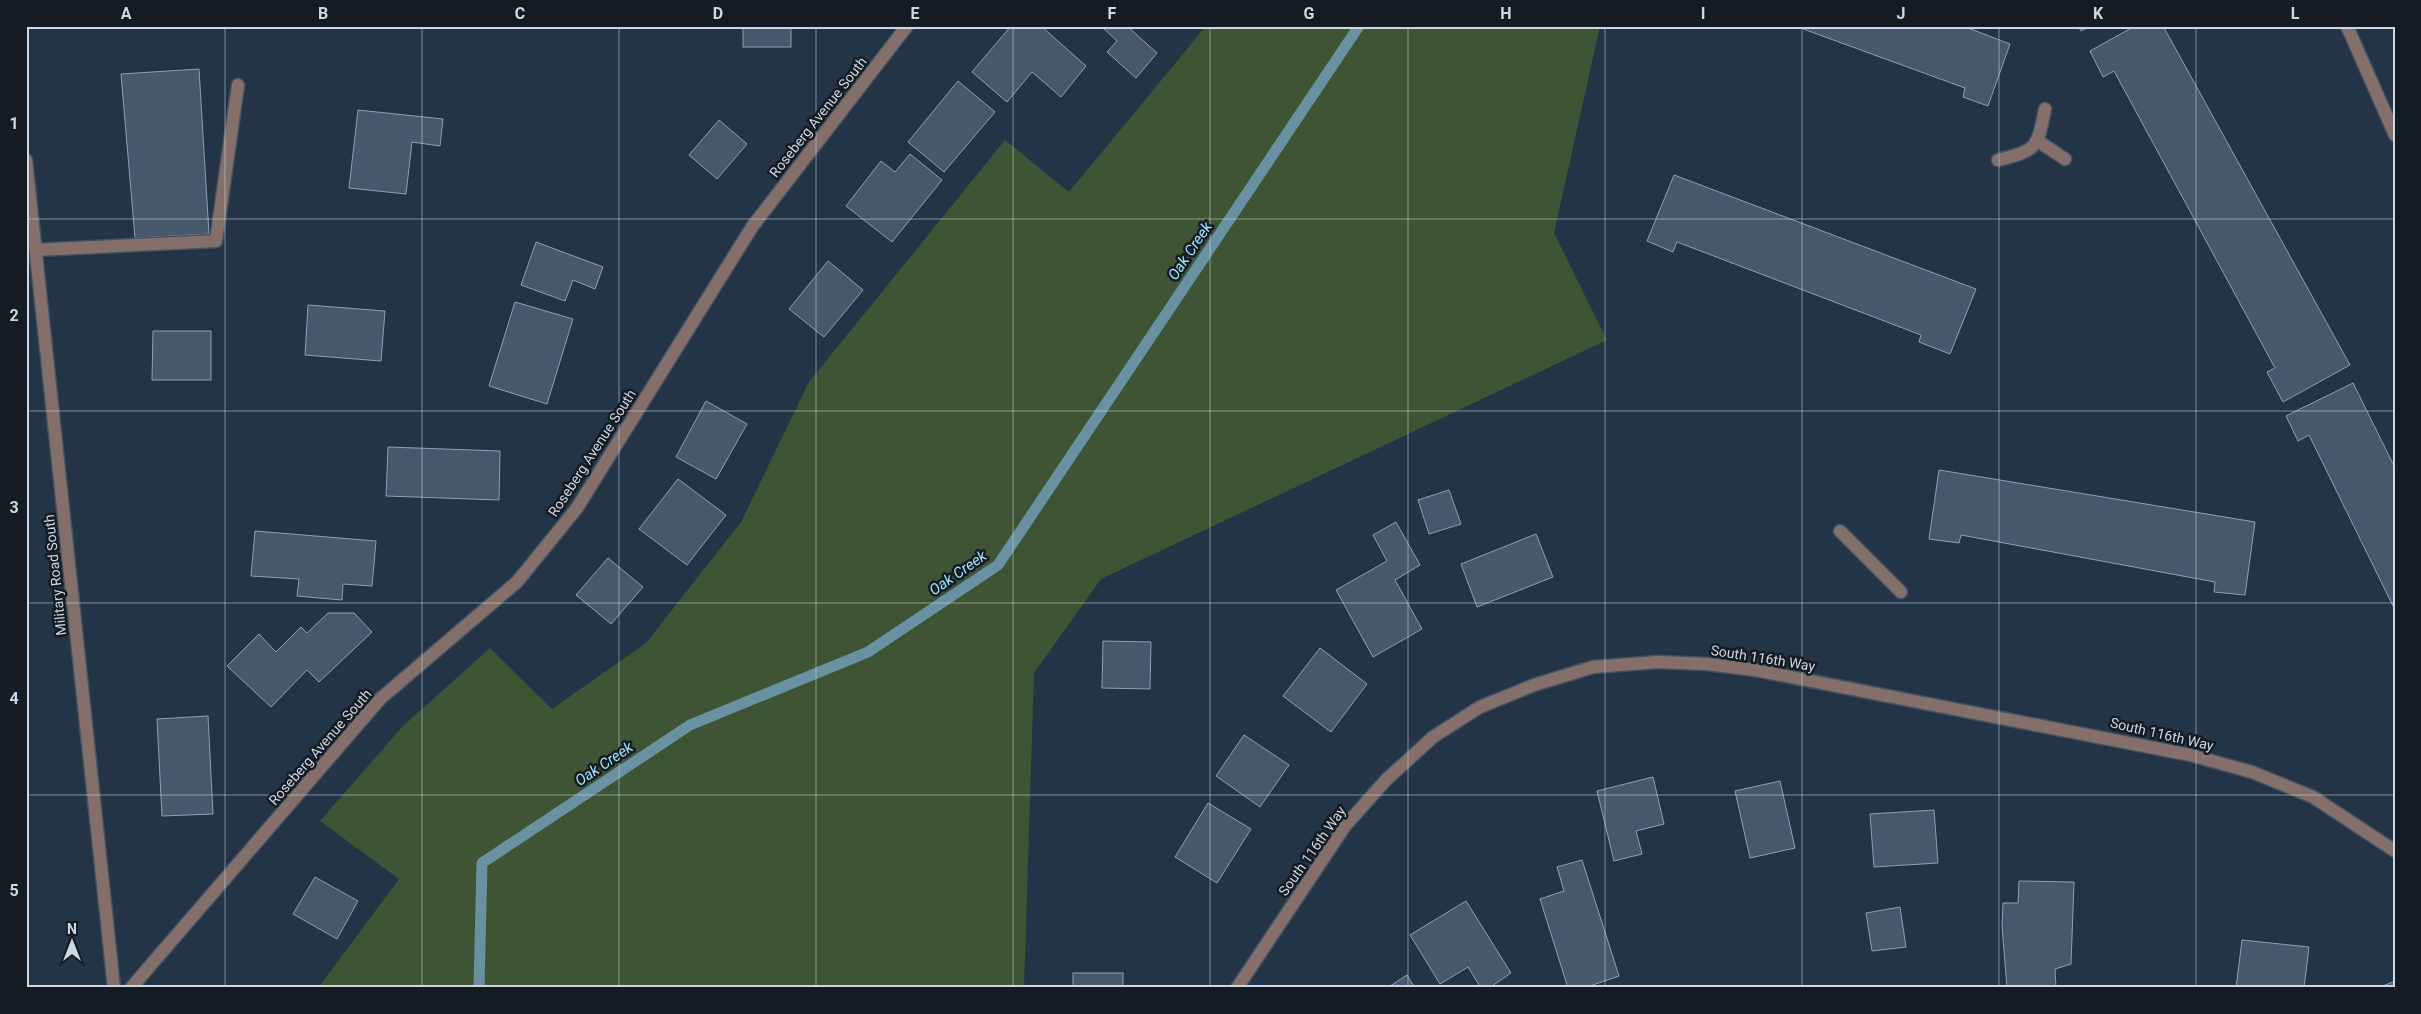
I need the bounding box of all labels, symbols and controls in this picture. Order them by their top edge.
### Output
text: A [121,4,132,23]
text: B [318,4,328,23]
text: C [515,4,525,23]
text: D [713,4,723,23]
text: E [911,4,920,23]
text: F [1108,4,1117,23]
text: G [1304,4,1315,23]
text: H [1500,4,1512,23]
text: I [1701,4,1705,23]
text: J [1897,4,1905,23]
text: K [2093,4,2104,23]
text: L [2291,4,2300,23]
street label: Roseberg Avenue South [766,54,870,180]
text: 1 [9,114,19,133]
water label: Oak Creek [1164,218,1216,283]
text: 2 [9,306,19,325]
street label: Roseberg Avenue South [545,387,639,519]
text: 3 [9,498,19,517]
street label: Military Road South [41,514,69,636]
water label: Oak Creek [926,546,991,599]
street label: South 116th Way [1710,642,1817,674]
street label: Roseberg Avenue South [265,686,375,808]
text: 4 [9,689,19,708]
street label: South 116th Way [2109,714,2216,754]
water label: Oak Creek [572,738,637,790]
street label: South 116th Way [1275,803,1349,899]
text: 5 [9,881,19,900]
north arrow [48,916,98,966]
text: N [67,921,77,937]

